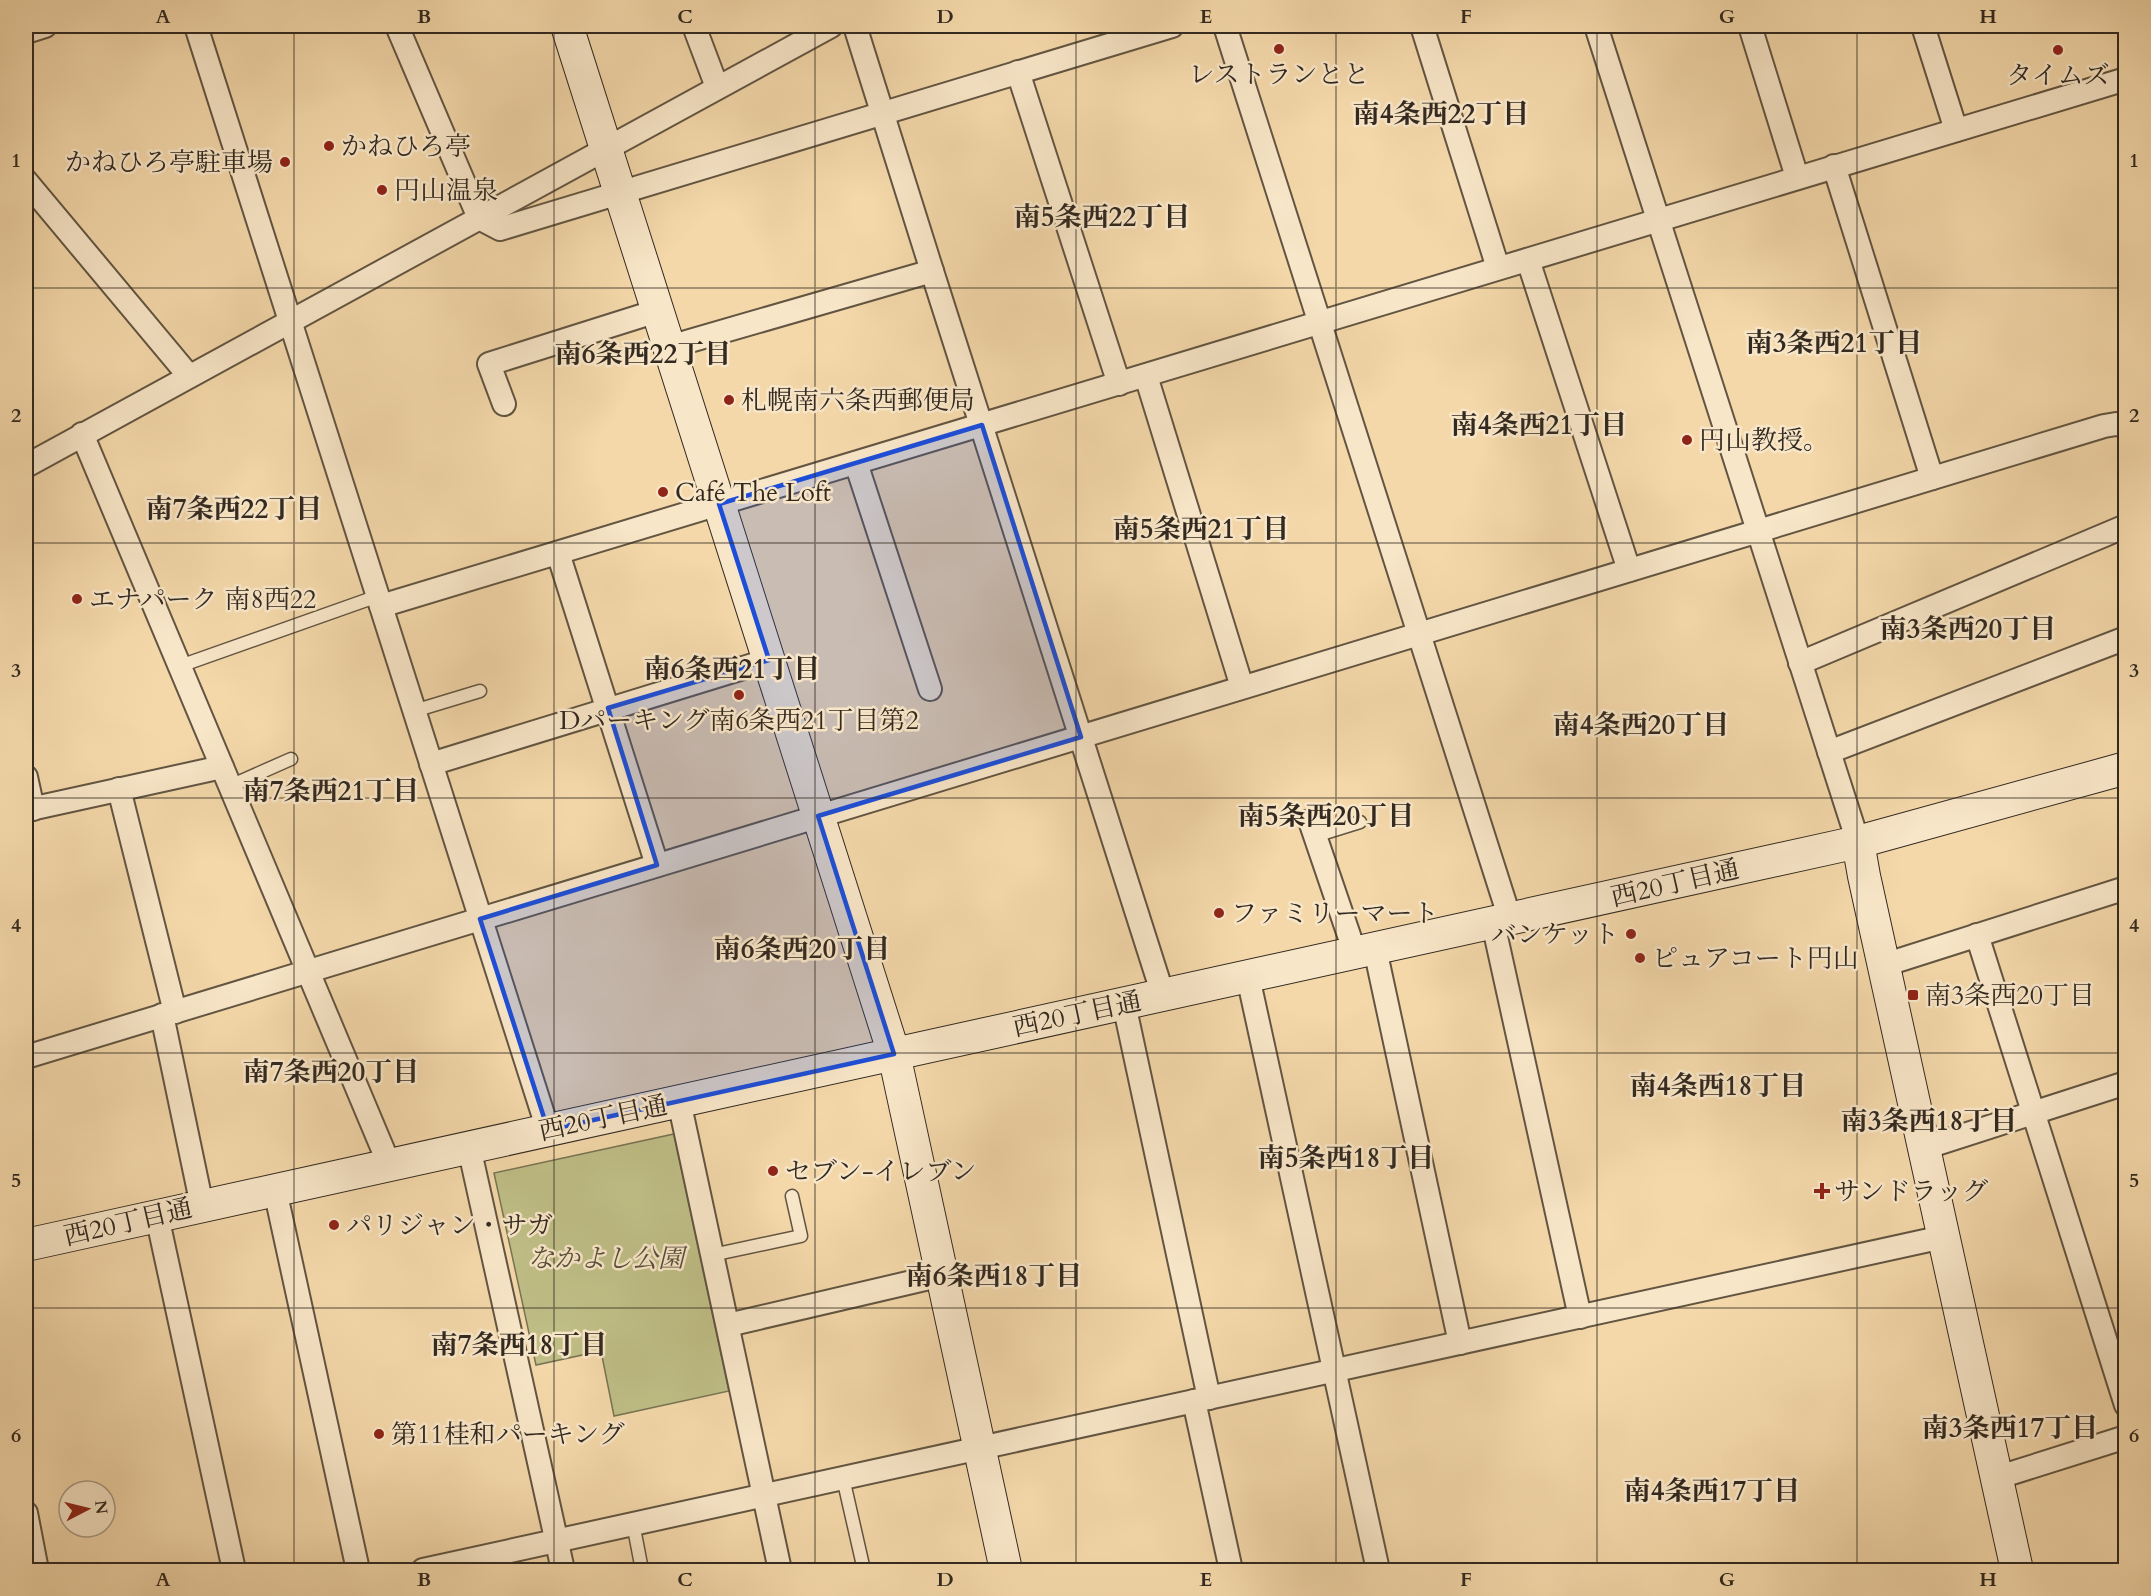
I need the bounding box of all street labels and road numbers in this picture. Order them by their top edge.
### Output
street label: 西20丁目通 [1607,851,1743,915]
street label: 西20丁目通 [1009,983,1145,1045]
street label: 西20丁目通 [535,1087,671,1149]
street label: 西20丁目通 [60,1190,196,1254]

